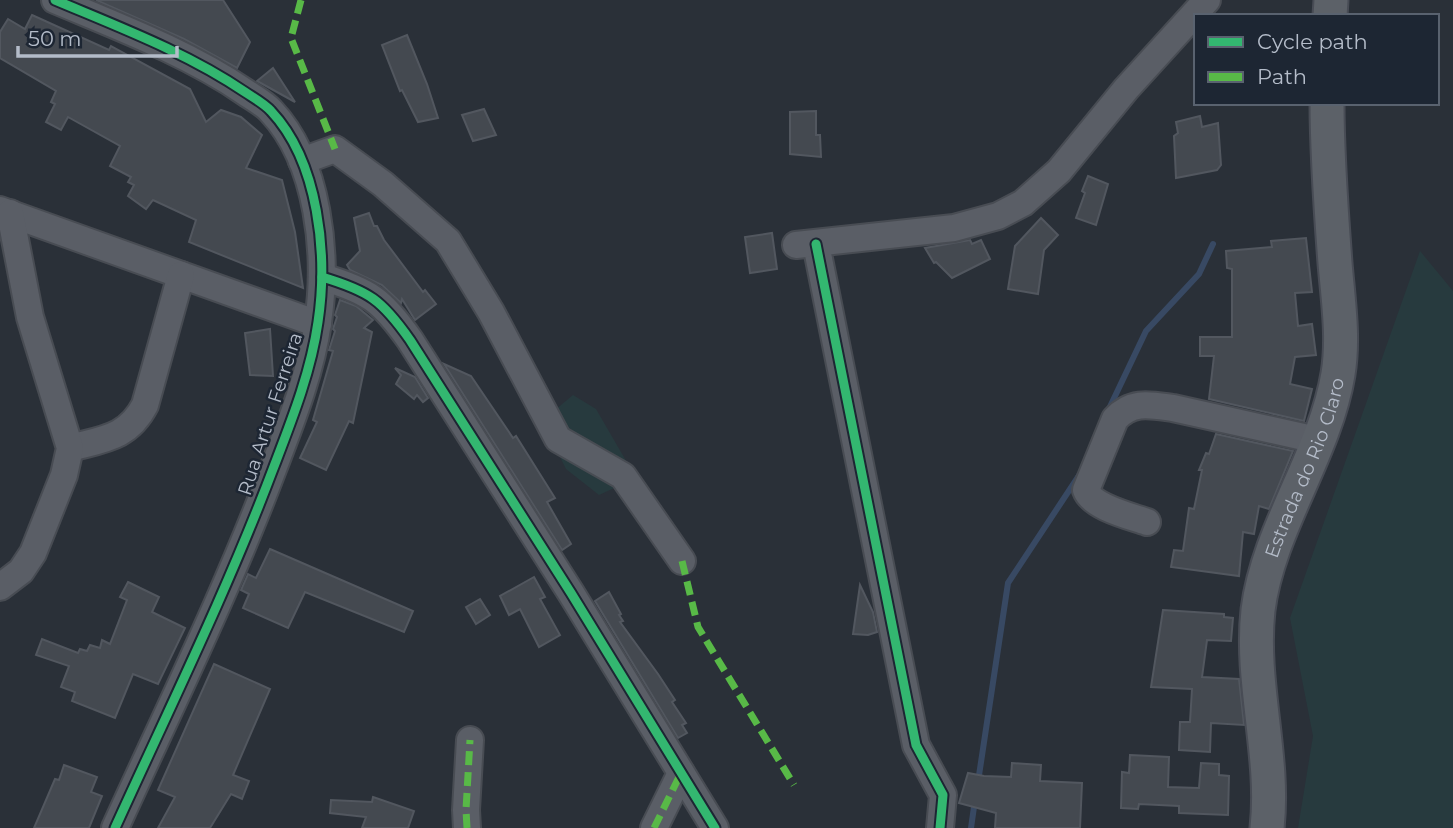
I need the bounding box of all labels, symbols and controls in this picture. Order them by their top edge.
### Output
scale bar [18,14,177,58]
legend [1194,14,1439,105]
text: 50 m [28,26,82,51]
text: Cycle path [1257,29,1368,54]
text: Path [1257,64,1307,89]
street label: Rua Artur Ferreira [233,330,307,498]
street label: Estrada do Rio Claro [1260,375,1349,561]

